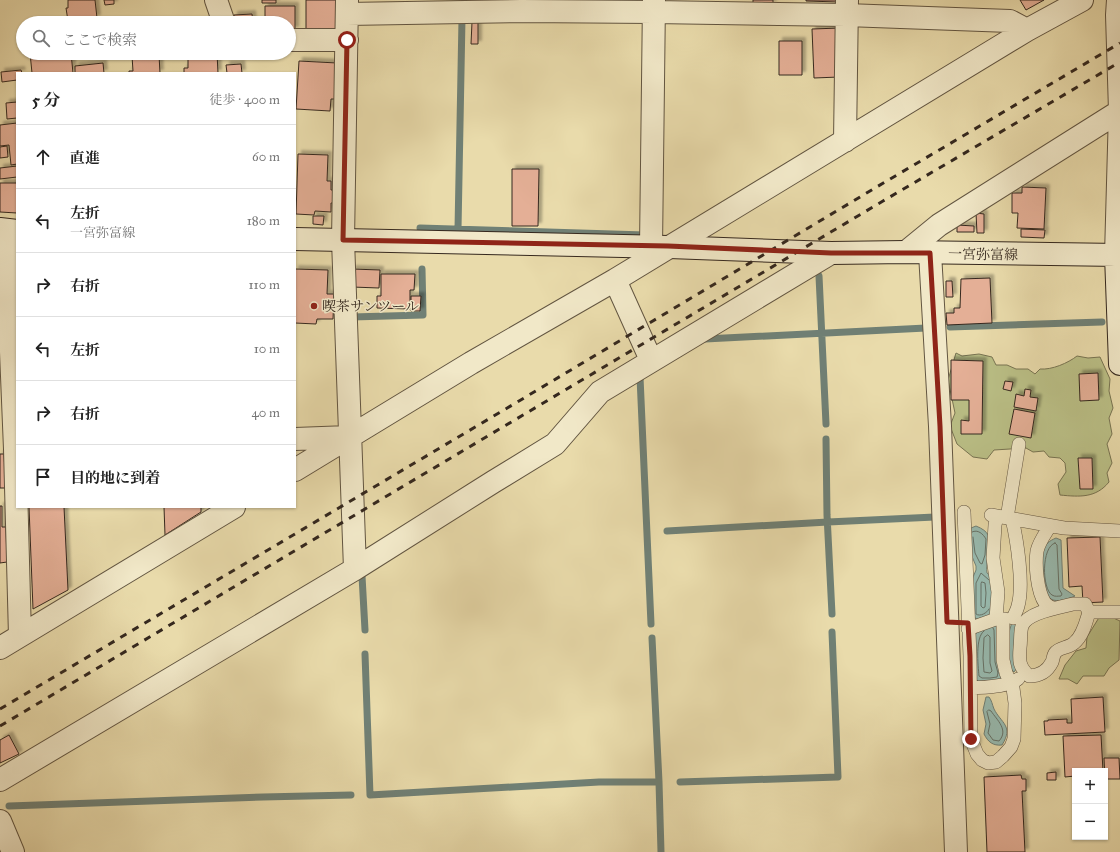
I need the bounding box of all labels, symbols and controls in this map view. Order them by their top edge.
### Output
search box [16,16,296,60]
icon: search [30,27,52,49]
text: ここで検索 [62,31,137,49]
route start [338,31,356,49]
text: 5 分 [32,90,61,111]
text: 徒歩 · 400 m [209,92,280,108]
icon: ahead [32,146,54,168]
text: 直進 [70,149,100,167]
text: 60 m [252,149,280,165]
text: 左折 [70,204,100,222]
icon: left [32,210,54,232]
text: 180 m [247,213,280,229]
text: 一宮弥富線 [70,225,135,241]
street label: 一宮弥富線 [948,245,1018,264]
icon: right [32,274,54,296]
text: 右折 [70,277,100,295]
text: 110 m [248,277,280,293]
place label: 喫茶サンツール [322,298,419,315]
marker: 喫茶サンツール [309,301,319,311]
icon: left [32,338,54,360]
text: 左折 [70,341,100,359]
text: 10 m [254,341,280,357]
icon: right [32,402,54,424]
text: 右折 [70,405,100,423]
text: 40 m [251,405,280,421]
icon: arrive [32,466,54,488]
text: 目的地に到着 [70,469,160,487]
route end [962,730,980,748]
map controls [1072,768,1108,840]
button: + [1072,768,1108,804]
button: − [1072,804,1108,840]

